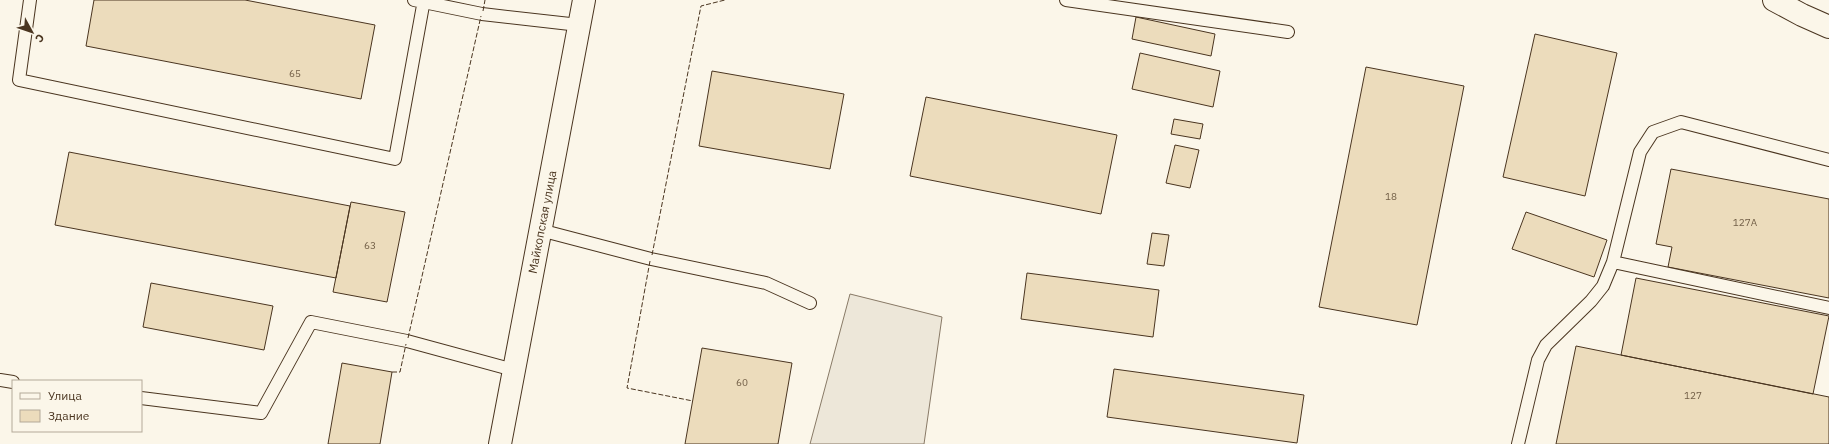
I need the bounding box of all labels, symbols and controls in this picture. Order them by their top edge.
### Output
north arrow [12,12,52,52]
text: С [32,31,47,46]
house number: 65 [289,67,301,80]
street label: Майкопская улица [525,169,559,275]
house number: 18 [1385,190,1397,203]
house number: 127А [1733,216,1758,229]
house number: 63 [364,239,376,252]
house number: 60 [736,376,748,389]
legend [12,380,142,432]
text: Улица [48,388,82,403]
house number: 127 [1684,389,1702,402]
text: Здание [48,408,90,423]

